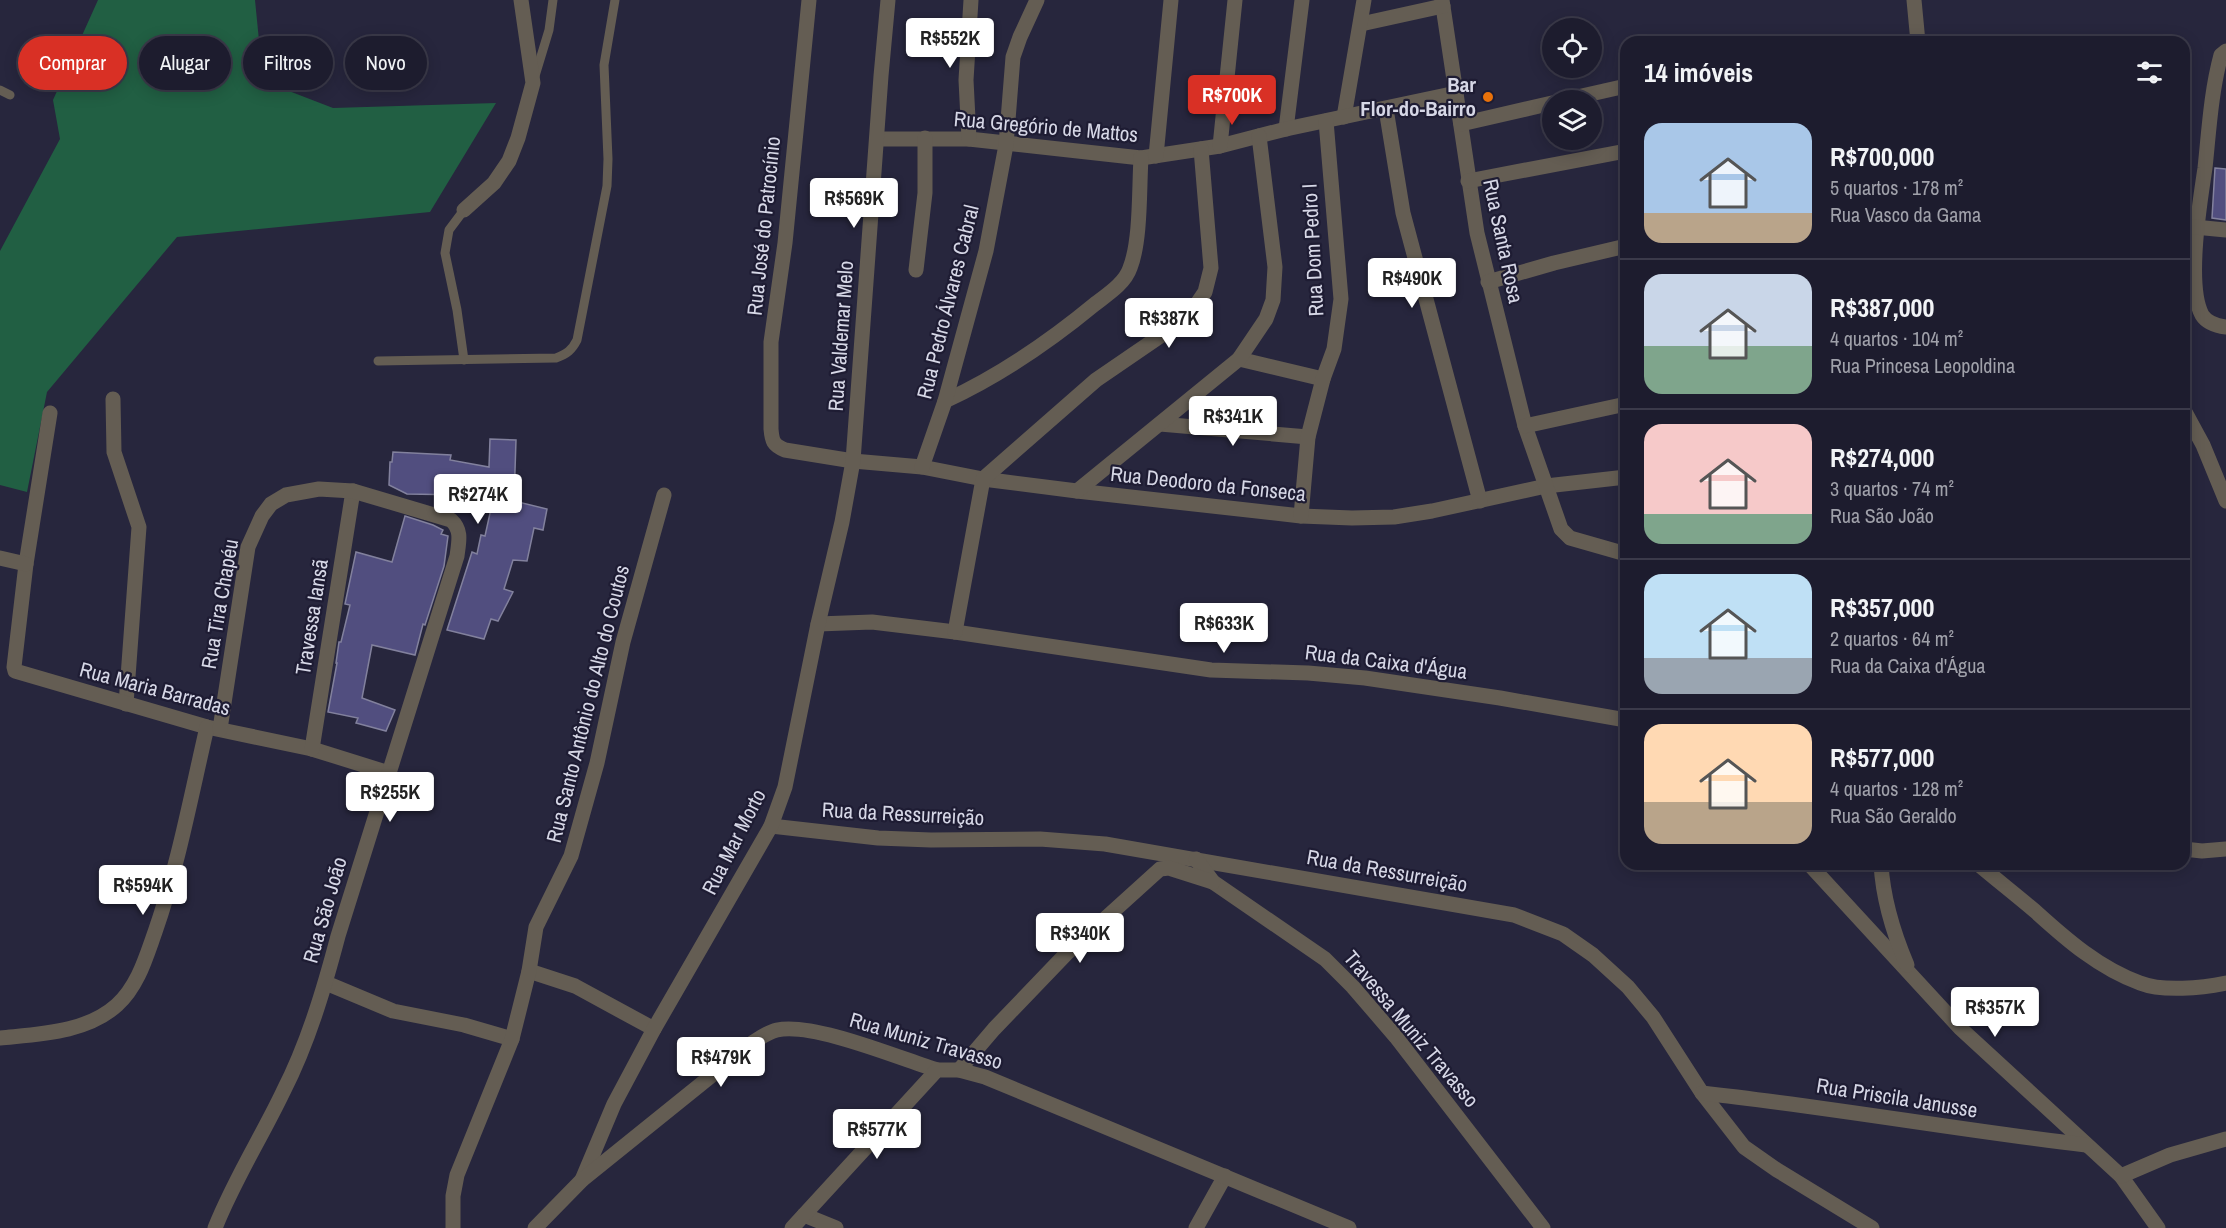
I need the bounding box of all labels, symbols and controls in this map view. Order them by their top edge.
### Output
pin: R$552K [901,18,999,69]
map controls [1542,18,1602,150]
button: locate [1542,18,1602,78]
text: R$552K [920,24,980,51]
chip: Comprar [18,36,127,90]
chip: Alugar [139,36,231,90]
chip: Filtros [243,36,333,90]
chip: Novo [345,36,427,90]
text: 14 imóveis [1644,55,1753,90]
icon: filters [2133,56,2166,89]
place label: Bar Flor-do-Bairro [1360,70,1476,123]
pin: R$700K [1183,75,1281,126]
text: R$700K [1202,81,1262,108]
marker: Bar Flor-do-Bairro [1481,90,1495,104]
button: layers [1542,90,1602,150]
street label: Rua Gregório de Mattos [953,104,1139,149]
street label: Rua José do Patrocínio [740,135,787,317]
text: R$700,000 [1830,139,1934,174]
icon: home [1692,147,1764,219]
text: 5 quartos · 178 m² [1830,174,1963,201]
street label: Rua Santa Rosa [1476,176,1531,306]
pin: R$569K [805,178,903,229]
street label: Rua Dom Pedro I [1295,183,1330,317]
text: R$569K [824,184,884,211]
text: Rua Vasco da Gama [1830,201,1981,228]
street label: Rua Pedro Álvares Cabral [909,202,986,402]
pin: R$490K [1363,258,1461,309]
street label: Rua Valdemar Melo [821,260,860,412]
text: R$490K [1382,264,1442,291]
text: R$387,000 [1830,290,1934,325]
pin: R$387K [1120,298,1218,349]
icon: home [1692,298,1764,370]
text: R$387K [1139,304,1199,331]
text: 4 quartos · 104 m² [1830,325,1963,352]
text: Rua Princesa Leopoldina [1830,352,2015,379]
pin: R$341K [1184,396,1282,447]
text: R$341K [1203,402,1263,429]
text: R$274,000 [1830,440,1934,475]
icon: home [1692,448,1764,520]
street label: Rua Deodoro da Fonseca [1109,459,1308,508]
pin: R$274K [429,474,527,525]
text: 3 quartos · 74 m² [1830,475,1954,502]
text: R$274K [448,480,508,507]
text: Rua São João [1830,502,1934,529]
street label: Rua Tira Chapéu [194,537,245,671]
street label: Travessa Iansã [288,556,335,677]
street label: Rua Santo Antônio do Alto do Coutos [539,562,636,846]
text: R$357,000 [1830,590,1934,625]
icon: home [1692,598,1764,670]
pin: R$633K [1175,603,1273,654]
text: R$633K [1194,609,1254,636]
text: 2 quartos · 64 m² [1830,625,1954,652]
street label: Rua da Caixa d'Água [1303,637,1469,686]
text: Rua da Caixa d'Água [1830,652,1985,679]
street label: Rua Maria Barradas [76,654,234,723]
text: R$577,000 [1830,740,1934,775]
icon: home [1692,748,1764,820]
pin: R$255K [341,772,439,823]
text: 4 quartos · 128 m² [1830,775,1963,802]
text: R$255K [360,778,420,805]
street label: Rua Mar Morto [695,784,773,900]
street label: Rua da Ressurreição [821,795,985,832]
text: Rua São Geraldo [1830,802,1957,829]
street label: Rua da Ressurreição [1304,842,1470,899]
street label: Rua São João [296,853,353,966]
pin: R$594K [94,865,192,916]
text: R$594K [113,871,173,898]
pin: R$340K [1031,913,1129,964]
text: R$340K [1050,919,1110,946]
street label: Travessa Muniz Travasso [1337,944,1486,1113]
pin: R$357K [1946,987,2044,1038]
text: R$357K [1965,993,2025,1020]
street label: Rua Muniz Travasso [846,1005,1006,1076]
pin: R$479K [672,1037,770,1088]
text: R$479K [691,1043,751,1070]
street label: Rua Priscila Janusse [1814,1070,1980,1125]
pin: R$577K [828,1109,926,1160]
text: R$577K [847,1115,907,1142]

